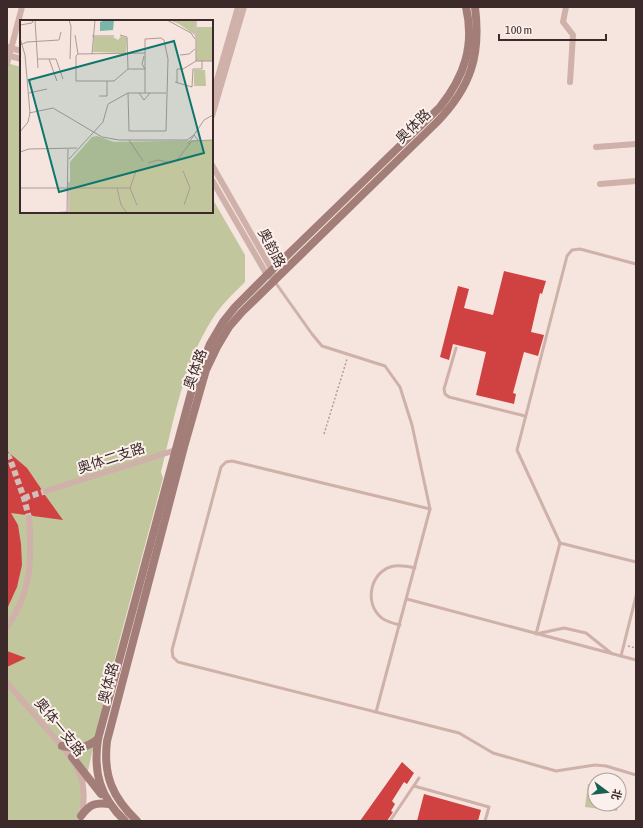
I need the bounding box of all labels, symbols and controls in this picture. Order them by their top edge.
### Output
scale bar [499,16,606,42]
inset map [20,20,213,213]
text: 100 m [505,23,532,37]
street label: 奥体路 [392,106,434,146]
street label: 奥韵路 [255,226,289,270]
street label: 奥体路 [180,347,210,391]
street label: 奥体二支路 [75,440,147,476]
street label: 奥体路 [95,661,121,705]
street label: 奥体一支路 [32,695,88,759]
north arrow [587,772,627,812]
text: 北 [609,788,624,801]

